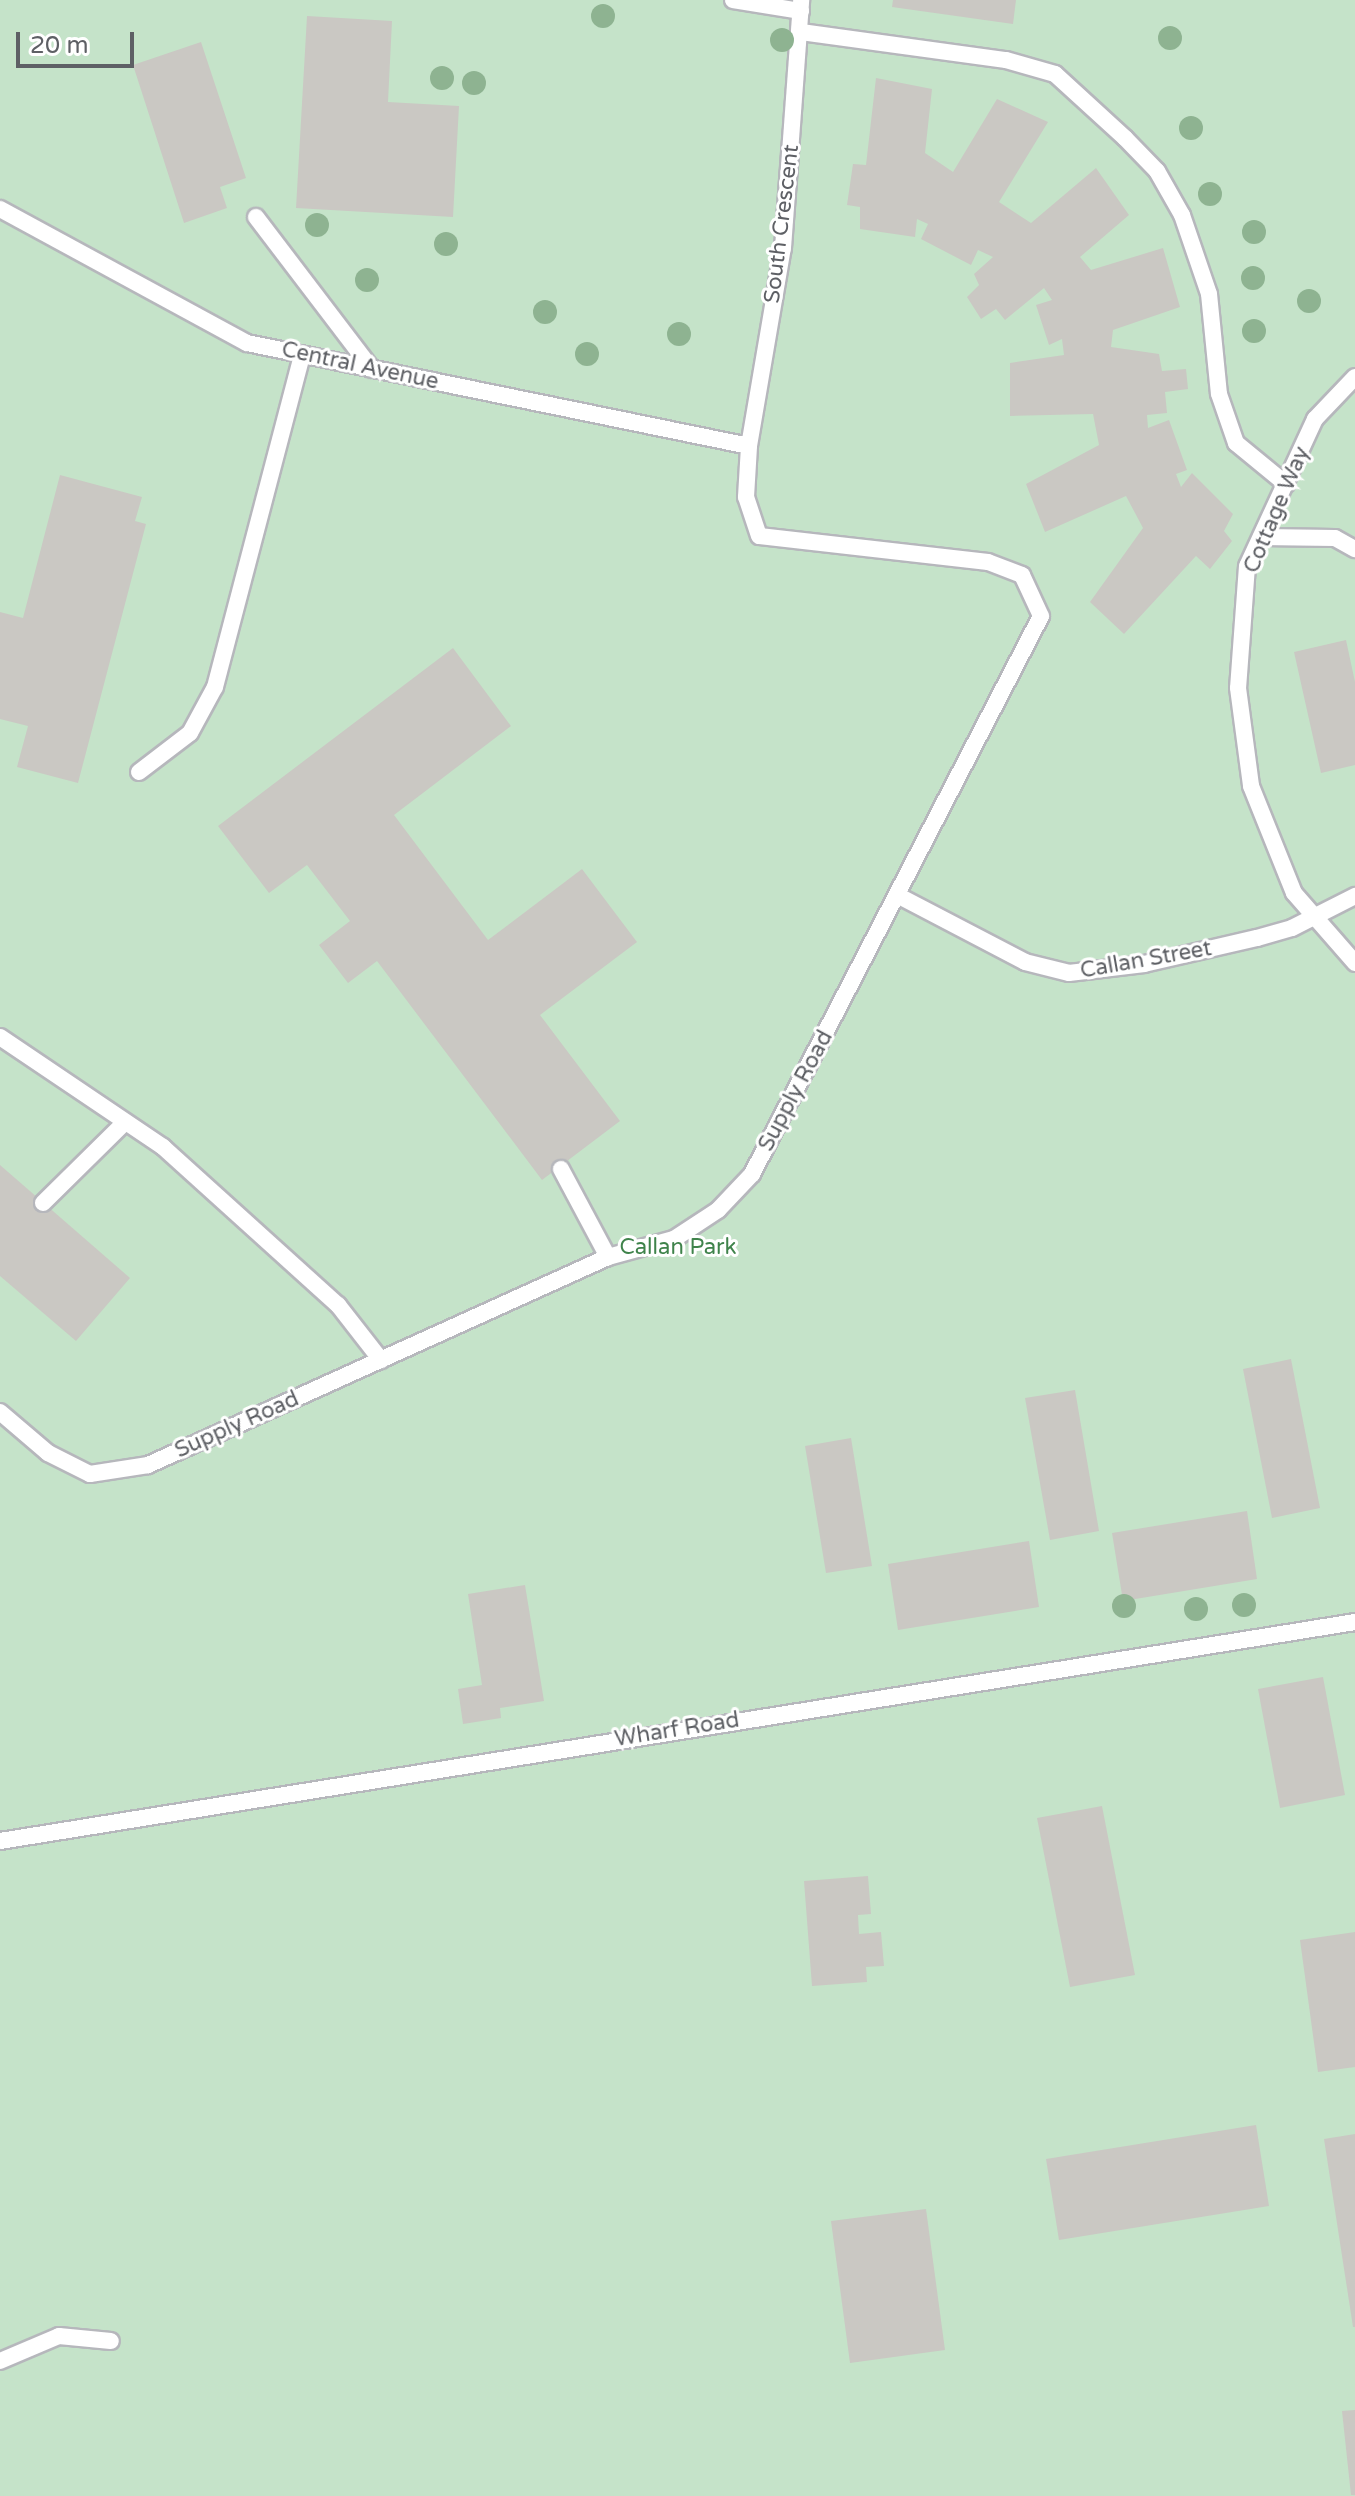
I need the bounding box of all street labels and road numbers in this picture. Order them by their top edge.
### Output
street label: South Crescent [759,143,805,305]
street label: Central Avenue [279,336,441,396]
street label: Cottage Way [1239,443,1315,577]
street label: Callan Street [1078,935,1214,985]
street label: Supply Road [753,1026,839,1156]
street label: Supply Road [171,1386,303,1464]
street label: Wharf Road [613,1707,741,1753]

